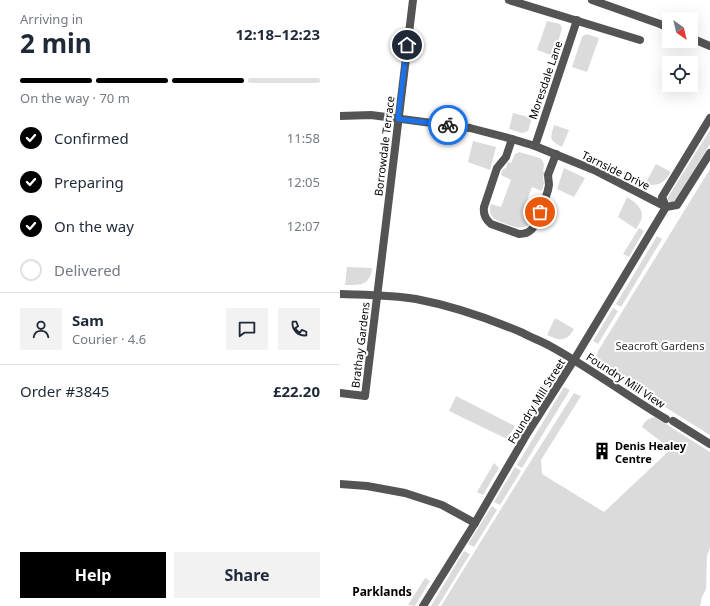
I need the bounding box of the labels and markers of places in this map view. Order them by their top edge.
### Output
pin [390,28,424,62]
pin [523,195,557,229]
place label: Denis Healey Centre [615,438,687,466]
building icon: Denis Healey Centre [592,441,612,461]

